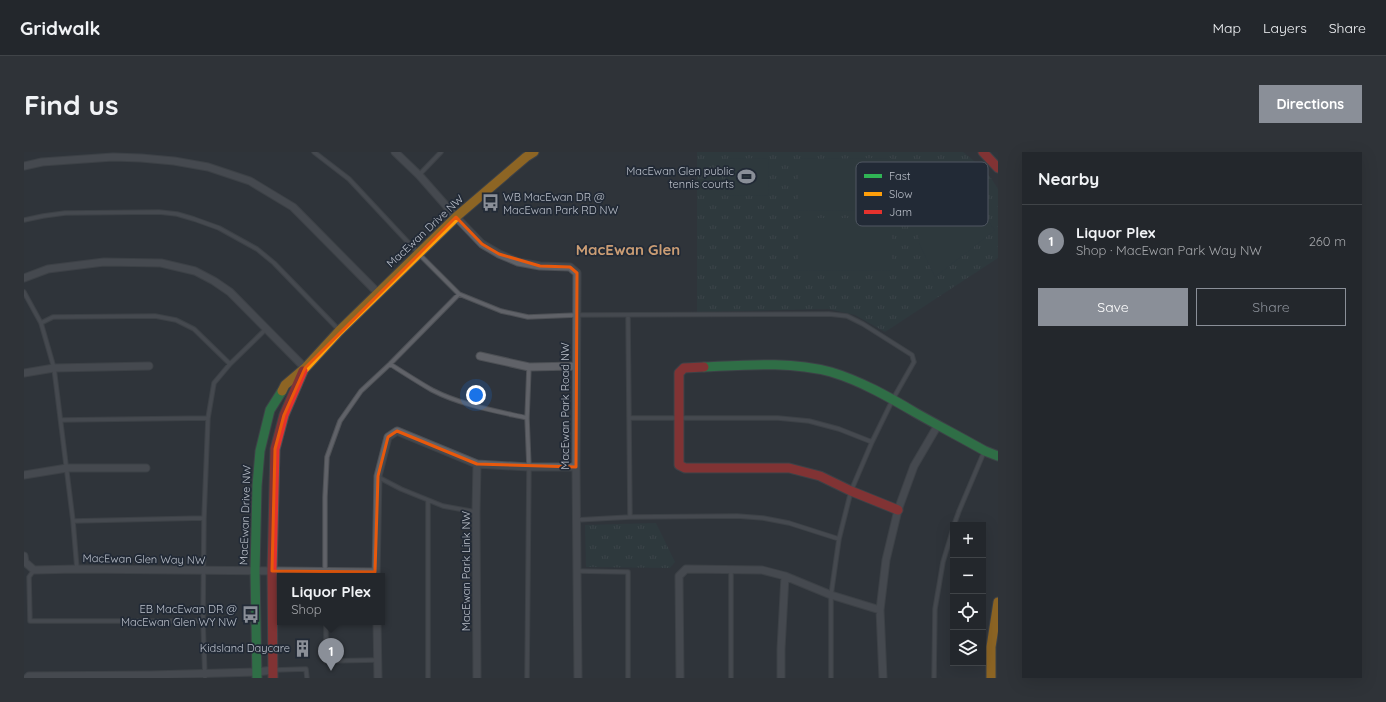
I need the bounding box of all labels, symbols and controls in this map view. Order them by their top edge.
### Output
text: Gridwalk [20,16,100,40]
text: Map [1212,19,1241,37]
text: Layers [1263,19,1307,37]
text: Share [1329,19,1366,37]
button: Directions [1259,85,1362,123]
text: Find us [24,87,118,122]
legend [856,162,988,226]
place label: MacEwan Glen public tennis courts [626,164,734,191]
sports icon: MacEwan Glen public tennis courts [737,167,757,187]
text: Nearby [1038,168,1099,189]
text: Fast [889,169,911,183]
text: Slow [889,187,913,201]
place label: WB MacEwan DR @ MacEwan Park RD NW [503,190,619,217]
street label: MacEwan Drive NW [384,191,467,270]
bus stop icon: WB MacEwan DR @ MacEwan Park RD NW [480,193,500,213]
text: Jam [889,205,912,219]
text: Liquor Plex [1076,223,1155,242]
text: 1 [1048,233,1054,249]
text: 260 m [1309,233,1346,249]
district label: MacEwan Glen [576,240,680,259]
text: Shop · MacEwan Park Way NW [1076,242,1262,258]
button: Save [1038,288,1188,326]
button: Share [1196,288,1346,326]
street label: MacEwan Park Road NW [558,342,572,470]
your location [466,385,486,405]
street label: MacEwan Drive NW [236,464,254,565]
street label: MacEwan Park Link NW [459,510,473,631]
map controls [950,522,986,666]
button: + [950,522,986,558]
street label: MacEwan Glen Way NW [82,551,206,567]
button: − [950,558,986,594]
popup [277,573,385,625]
text: Liquor Plex [291,582,371,601]
button: locate [950,594,986,630]
text: Shop [291,601,322,617]
place label: EB MacEwan DR @ MacEwan Glen WY NW [121,602,237,629]
bus stop icon: EB MacEwan DR @ MacEwan Glen WY NW [240,605,260,625]
button: layers [950,630,986,666]
building icon: Kidsland Daycare [293,638,313,658]
pin: 1 [318,638,344,671]
place label: Kidsland Daycare [200,641,290,655]

